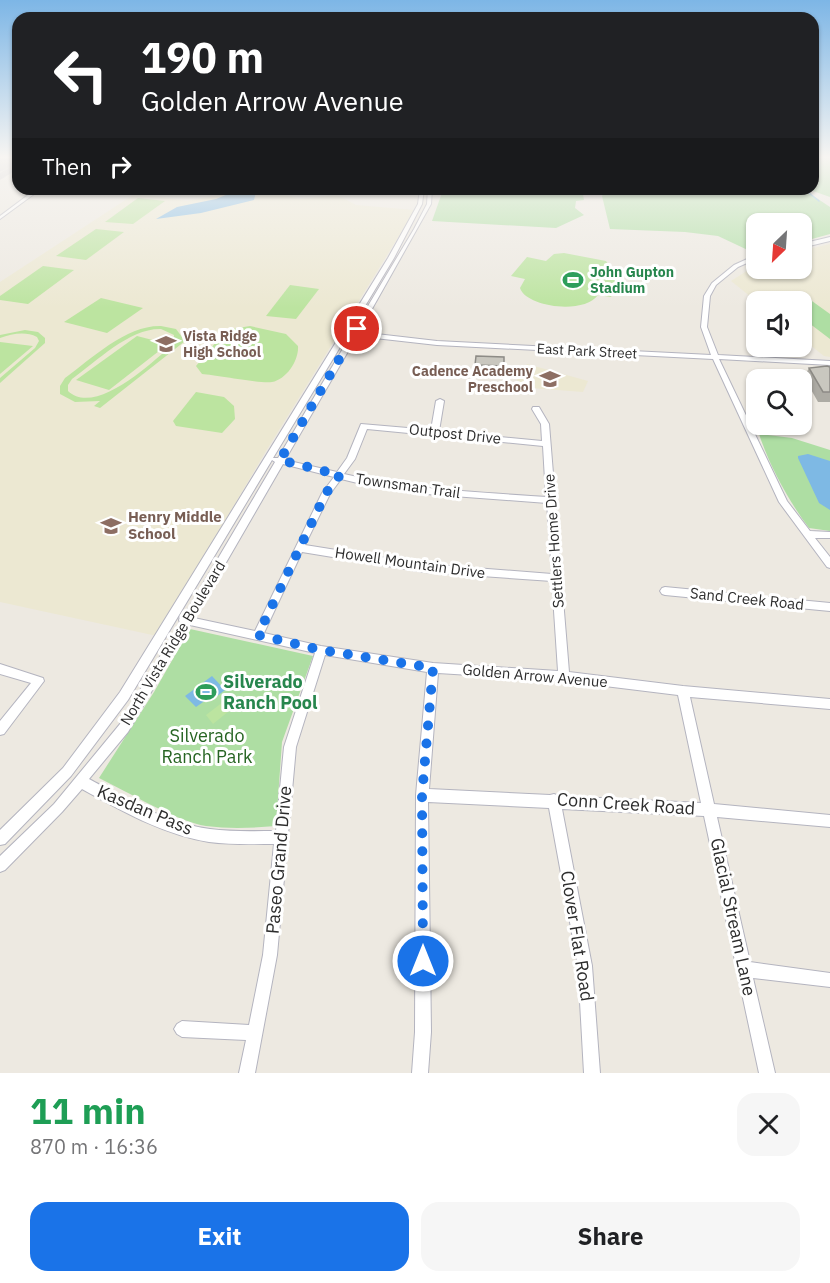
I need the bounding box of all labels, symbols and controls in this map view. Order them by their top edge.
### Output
text: 190 m [141,30,264,85]
icon: left [42,36,120,114]
text: Golden Arrow Avenue [141,83,404,118]
icon: right [104,150,137,183]
text: Then [42,152,92,181]
north arrow [746,213,812,279]
map controls [746,213,812,435]
place label: John Gupton Stadium [590,263,674,297]
sports icon: John Gupton Stadium [561,268,585,292]
button: sound [746,291,812,357]
pin [331,303,382,354]
icon: arrive [340,312,373,345]
place label: Vista Ridge High School [183,327,261,361]
school or university icon: Vista Ridge High School [154,332,178,356]
street label: East Park Street [536,339,638,363]
place label: Cadence Academy Preschool [412,362,534,396]
school or university icon: Cadence Academy Preschool [538,367,562,391]
button: search [746,369,812,435]
street label: Outpost Drive [408,419,502,448]
street label: Townsman Trail [354,469,462,502]
street label: Settlers Home Drive [539,473,568,609]
place label: Henry Middle School [128,507,222,543]
school or university icon: Henry Middle School [99,514,123,538]
street label: Howell Mountain Drive [334,543,487,582]
street label: North Vista Ridge Boulevard [116,557,229,729]
street label: Sand Creek Road [689,583,805,614]
street label: Golden Arrow Avenue [462,660,609,691]
place label: Silverado Ranch Pool [223,670,318,714]
sports icon: Silverado Ranch Pool [194,680,218,704]
park label: Silverado Ranch Park [161,724,253,768]
street label: Kasdan Pass [94,779,197,840]
street label: Paseo Grand Drive [261,785,296,935]
street label: Conn Creek Road [556,787,696,820]
street label: Glacial Stream Lane [706,836,761,998]
street label: Clover Flat Road [556,869,599,1003]
position arrow [391,929,455,993]
text: 11 min [30,1087,146,1134]
button: close [737,1093,800,1156]
text: 870 m · 16:36 [30,1133,158,1160]
button: Exit [30,1202,409,1271]
button: Share [421,1202,800,1271]

